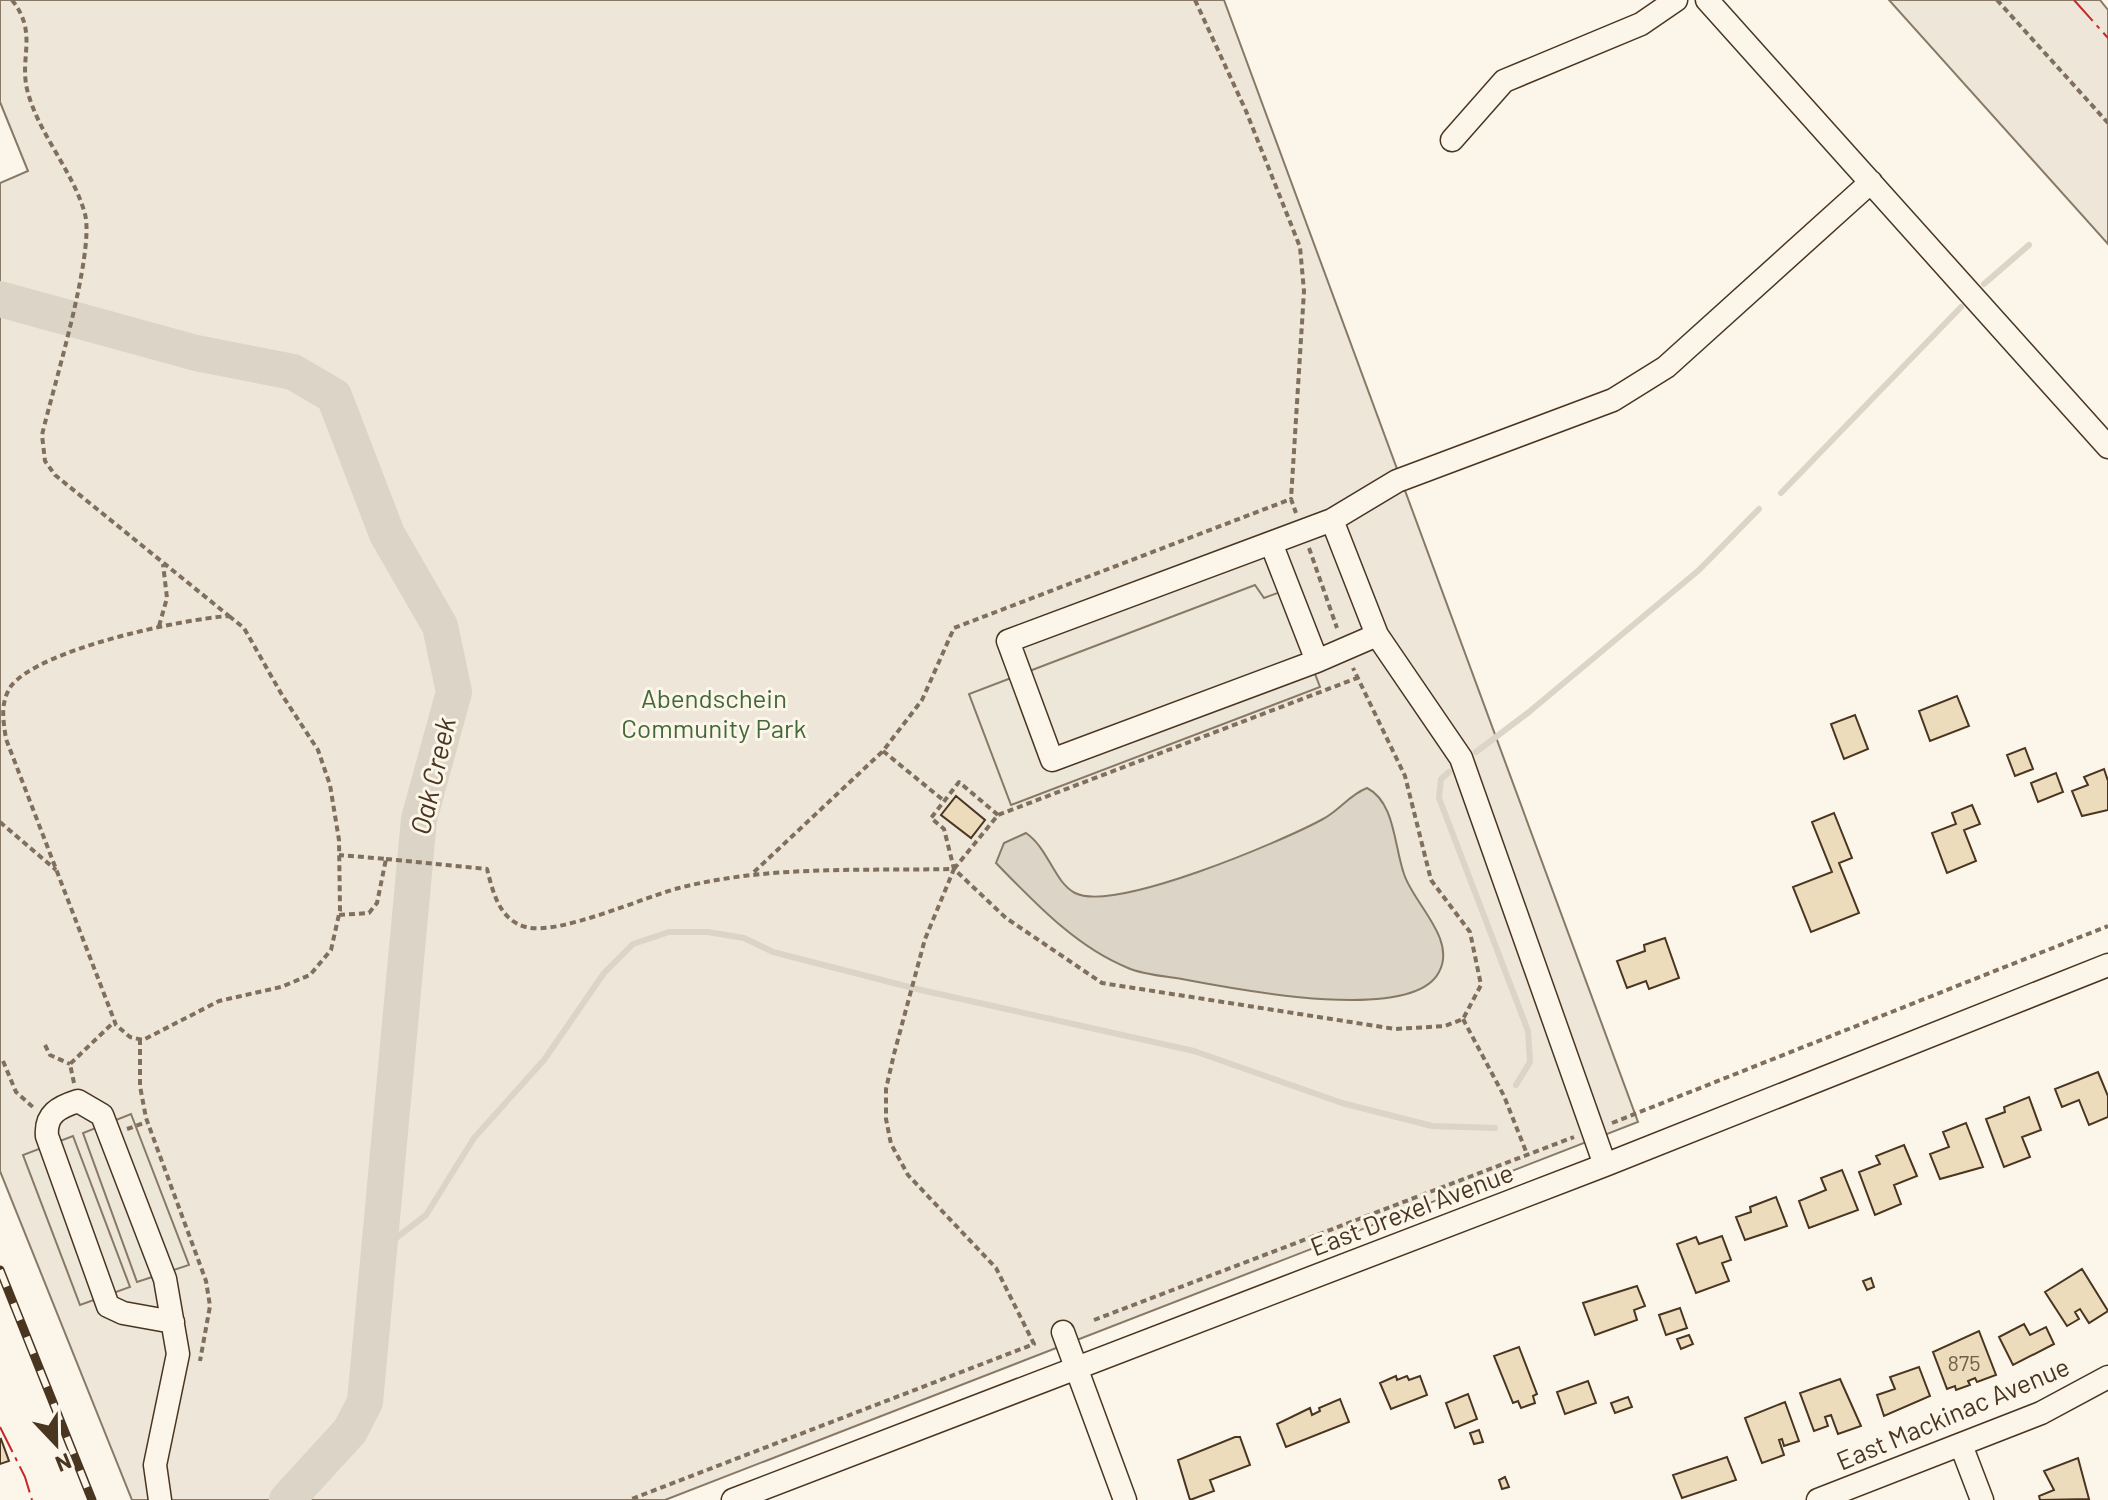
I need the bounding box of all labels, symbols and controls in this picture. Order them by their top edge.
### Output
park label: Abendschein Community Park [621,682,807,743]
water label: Oak Creek [402,713,462,838]
street label: East Drexel Avenue [1306,1156,1517,1262]
house number: 875 [1947,1349,1981,1375]
street label: East Mackinac Avenue [1831,1350,2073,1476]
north arrow [16,1404,96,1484]
text: N [52,1449,76,1478]

